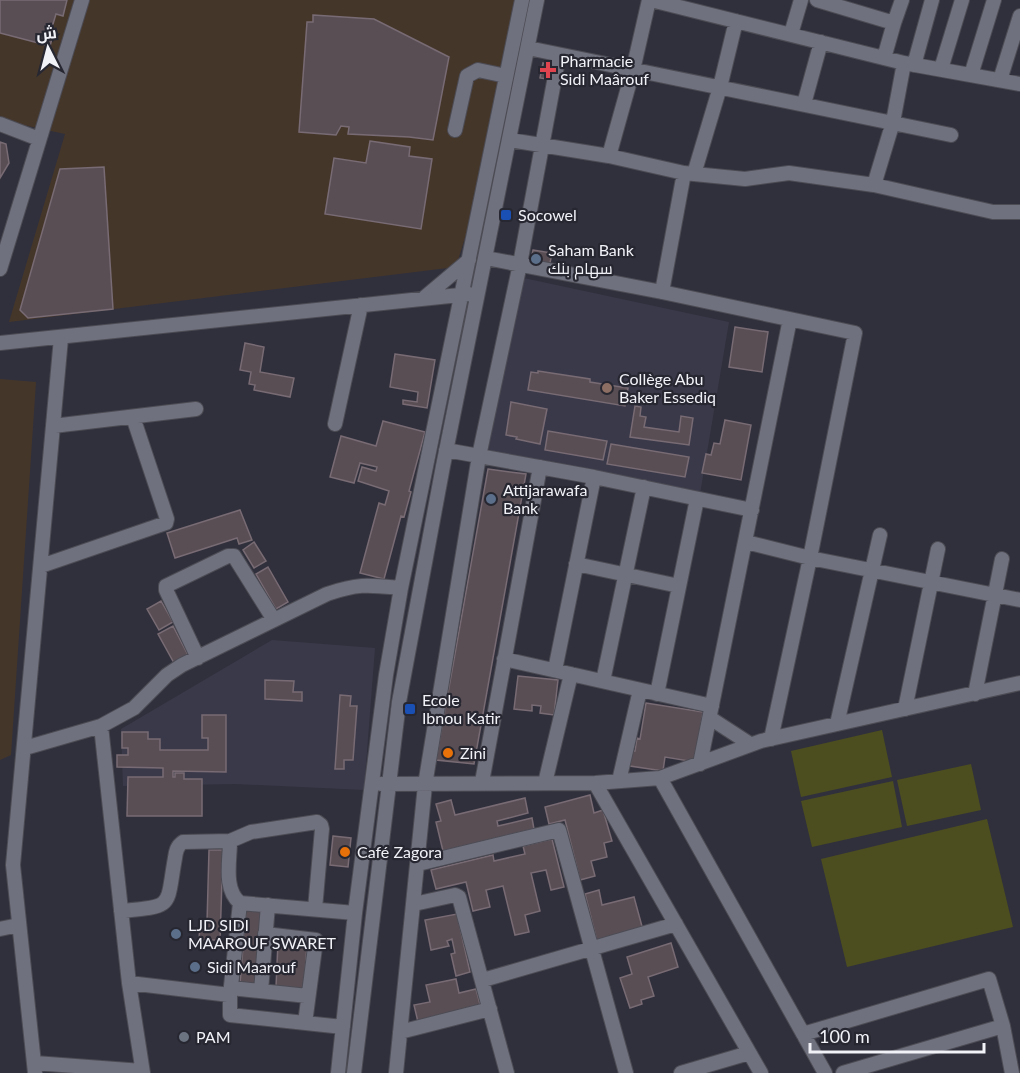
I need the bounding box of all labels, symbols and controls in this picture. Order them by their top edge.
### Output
north arrow [18,18,78,78]
text: ش [35,22,58,44]
place label: Pharmacie Sidi Maârouf [560,51,649,88]
marker: Pharmacie Sidi Maârouf [541,63,555,77]
place label: Socowel [518,205,577,224]
marker: Socowel [499,208,513,222]
place label: Saham Bank سهام بنك [548,240,635,280]
marker: Saham Bank سهام بنك [529,252,543,266]
place label: Collège Abu Baker Essediq [619,369,716,406]
marker: Collège Abu Baker Essediq [600,381,614,395]
place label: Attijarawafa Bank [503,480,587,517]
marker: Attijarawafa Bank [484,492,498,506]
place label: Ecole Ibnou Katir [422,690,501,727]
marker: Ecole Ibnou Katir [403,702,417,716]
place label: Zini [460,743,486,762]
marker: Zini [441,746,455,760]
place label: Café Zagora [357,842,442,861]
marker: Café Zagora [338,845,352,859]
place label: LJD SIDI MAAROUF SWARET [188,915,336,952]
marker: LJD SIDI MAAROUF SWARET [169,927,183,941]
place label: Sidi Maarouf [207,957,296,976]
marker: Sidi Maarouf [188,960,202,974]
scale bar [810,1016,984,1054]
text: 100 m [819,1025,870,1047]
place label: PAM [196,1027,231,1046]
marker: PAM [177,1030,191,1044]

